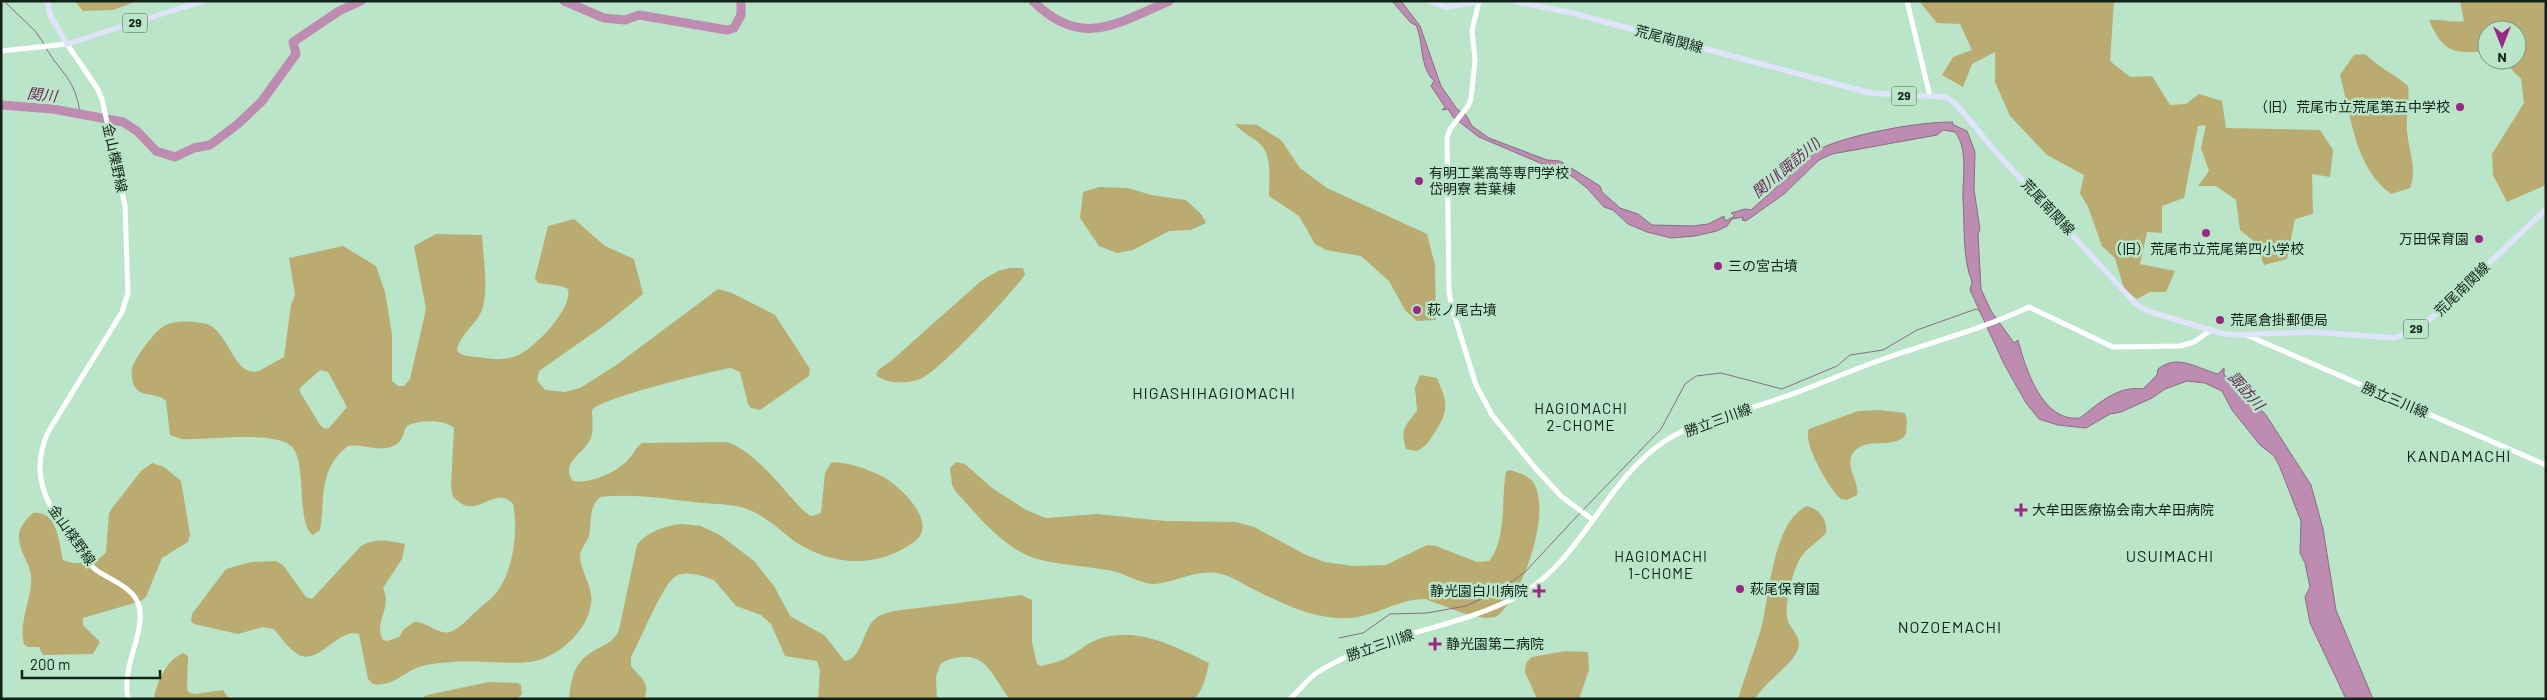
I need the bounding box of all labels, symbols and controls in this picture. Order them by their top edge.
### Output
road number: 29 [122,13,148,32]
north arrow [2477,20,2527,70]
street label: 荒尾南関線 [1633,21,1705,56]
text: N [2497,50,2507,67]
water label: 関川 [26,83,60,105]
road number: 29 [1892,86,1916,105]
place label: （旧）荒尾市立荒尾第五中学校 [2254,98,2450,115]
marker: （旧）荒尾市立荒尾第五中学校 [2454,101,2466,113]
street label: 金山櫟野線 [100,122,131,194]
water label: 関川(諏訪川) [1748,133,1824,201]
place label: 有明工業高等専門学校 岱明寮 若葉棟 [1429,164,1569,197]
marker: 有明工業高等専門学校 岱明寮 若葉棟 [1413,175,1425,187]
street label: 荒尾南関線 [2018,175,2078,238]
marker: （旧）荒尾市立荒尾第四小学校 [2200,227,2212,239]
place label: 万田保育園 [2399,230,2469,247]
marker: 万田保育園 [2473,233,2485,245]
place label: （旧）荒尾市立荒尾第四小学校 [2108,240,2304,257]
place label: 三の宮古墳 [1728,257,1798,274]
street label: 荒尾南関線 [2431,258,2493,319]
marker: 三の宮古墳 [1712,260,1724,272]
place label: 萩ノ尾古墳 [1427,301,1497,318]
marker: 萩ノ尾古墳 [1411,304,1423,316]
place label: 荒尾倉掛郵便局 [2230,311,2328,328]
marker: 荒尾倉掛郵便局 [2214,314,2226,326]
road number: 29 [2404,320,2428,338]
water label: 諏訪川 [2225,368,2270,415]
street label: 勝立三川線 [2360,378,2431,421]
district label: HIGASHIHAGIOMACHI [1132,383,1296,402]
district label: HAGIOMACHI 2-CHOME [1534,399,1628,434]
street label: 勝立三川線 [1682,400,1754,439]
district label: KANDAMACHI [2406,446,2512,465]
street label: 金山檪野線 [45,501,99,568]
place label: 大牟田医療協会南大牟田病院 [2032,501,2214,518]
marker: 大牟田医療協会南大牟田病院 [2014,503,2028,517]
district label: USUIMACHI [2126,546,2214,565]
district label: HAGIOMACHI 1-CHOME [1614,547,1708,582]
place label: 萩尾保育園 [1750,580,1820,597]
place label: 静光園白川病院 [1430,582,1528,599]
marker: 萩尾保育園 [1734,583,1746,595]
marker: 静光園白川病院 [1532,584,1546,598]
district label: NOZOEMACHI [1898,617,2002,636]
street label: 勝立三川線 [1344,625,1416,664]
place label: 静光園第二病院 [1446,635,1544,652]
marker: 静光園第二病院 [1428,637,1442,651]
scale bar [22,648,160,680]
text: 200 m [30,655,70,673]

